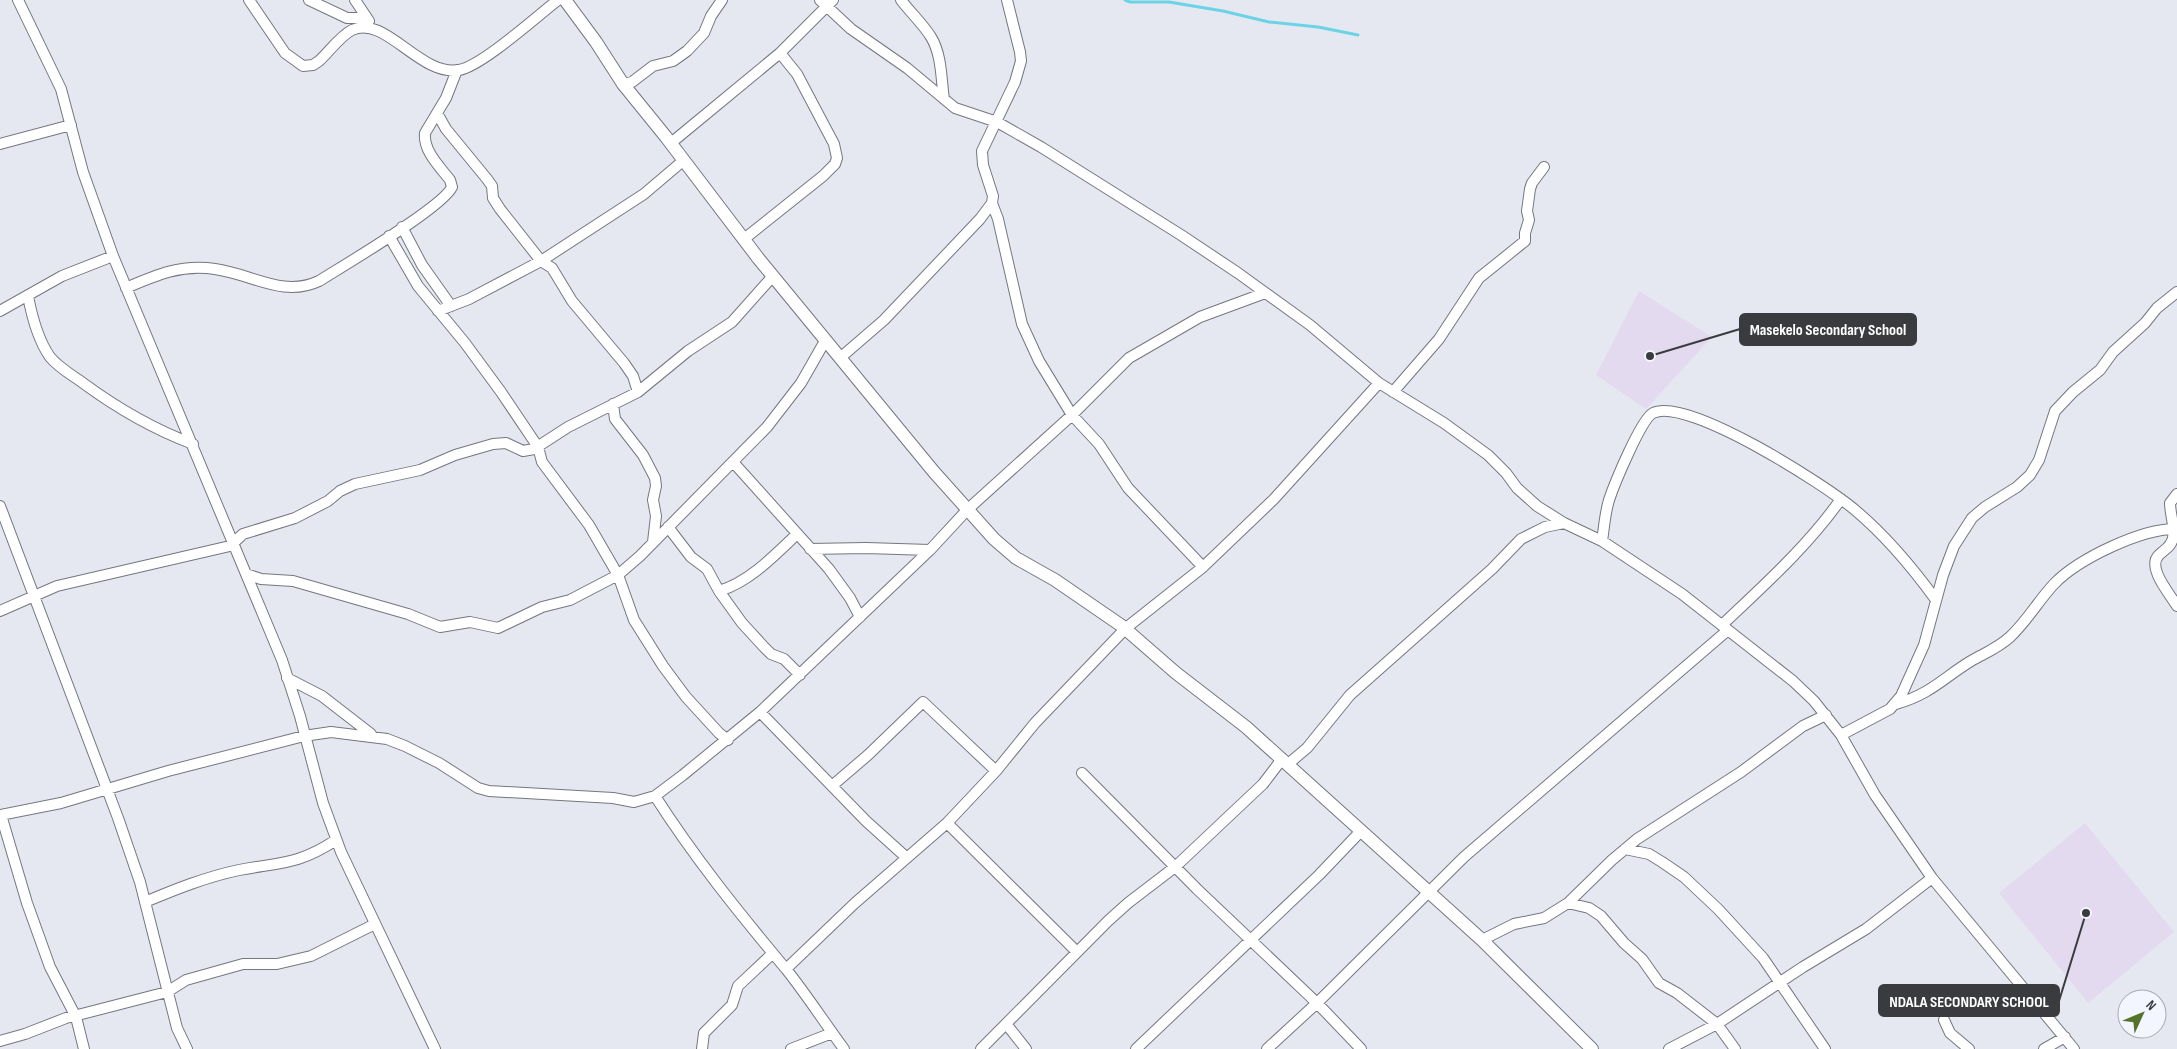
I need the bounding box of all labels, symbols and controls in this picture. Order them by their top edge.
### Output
callout: Masekelo Secondary School [1740,314,1916,345]
text: Masekelo Secondary School [1750,321,1906,340]
callout: NDALA SECONDARY SCHOOL [1879,985,2059,1016]
north arrow [2117,989,2167,1039]
text: NDALA SECONDARY SCHOOL [1889,993,2050,1012]
text: N [2142,997,2160,1014]

